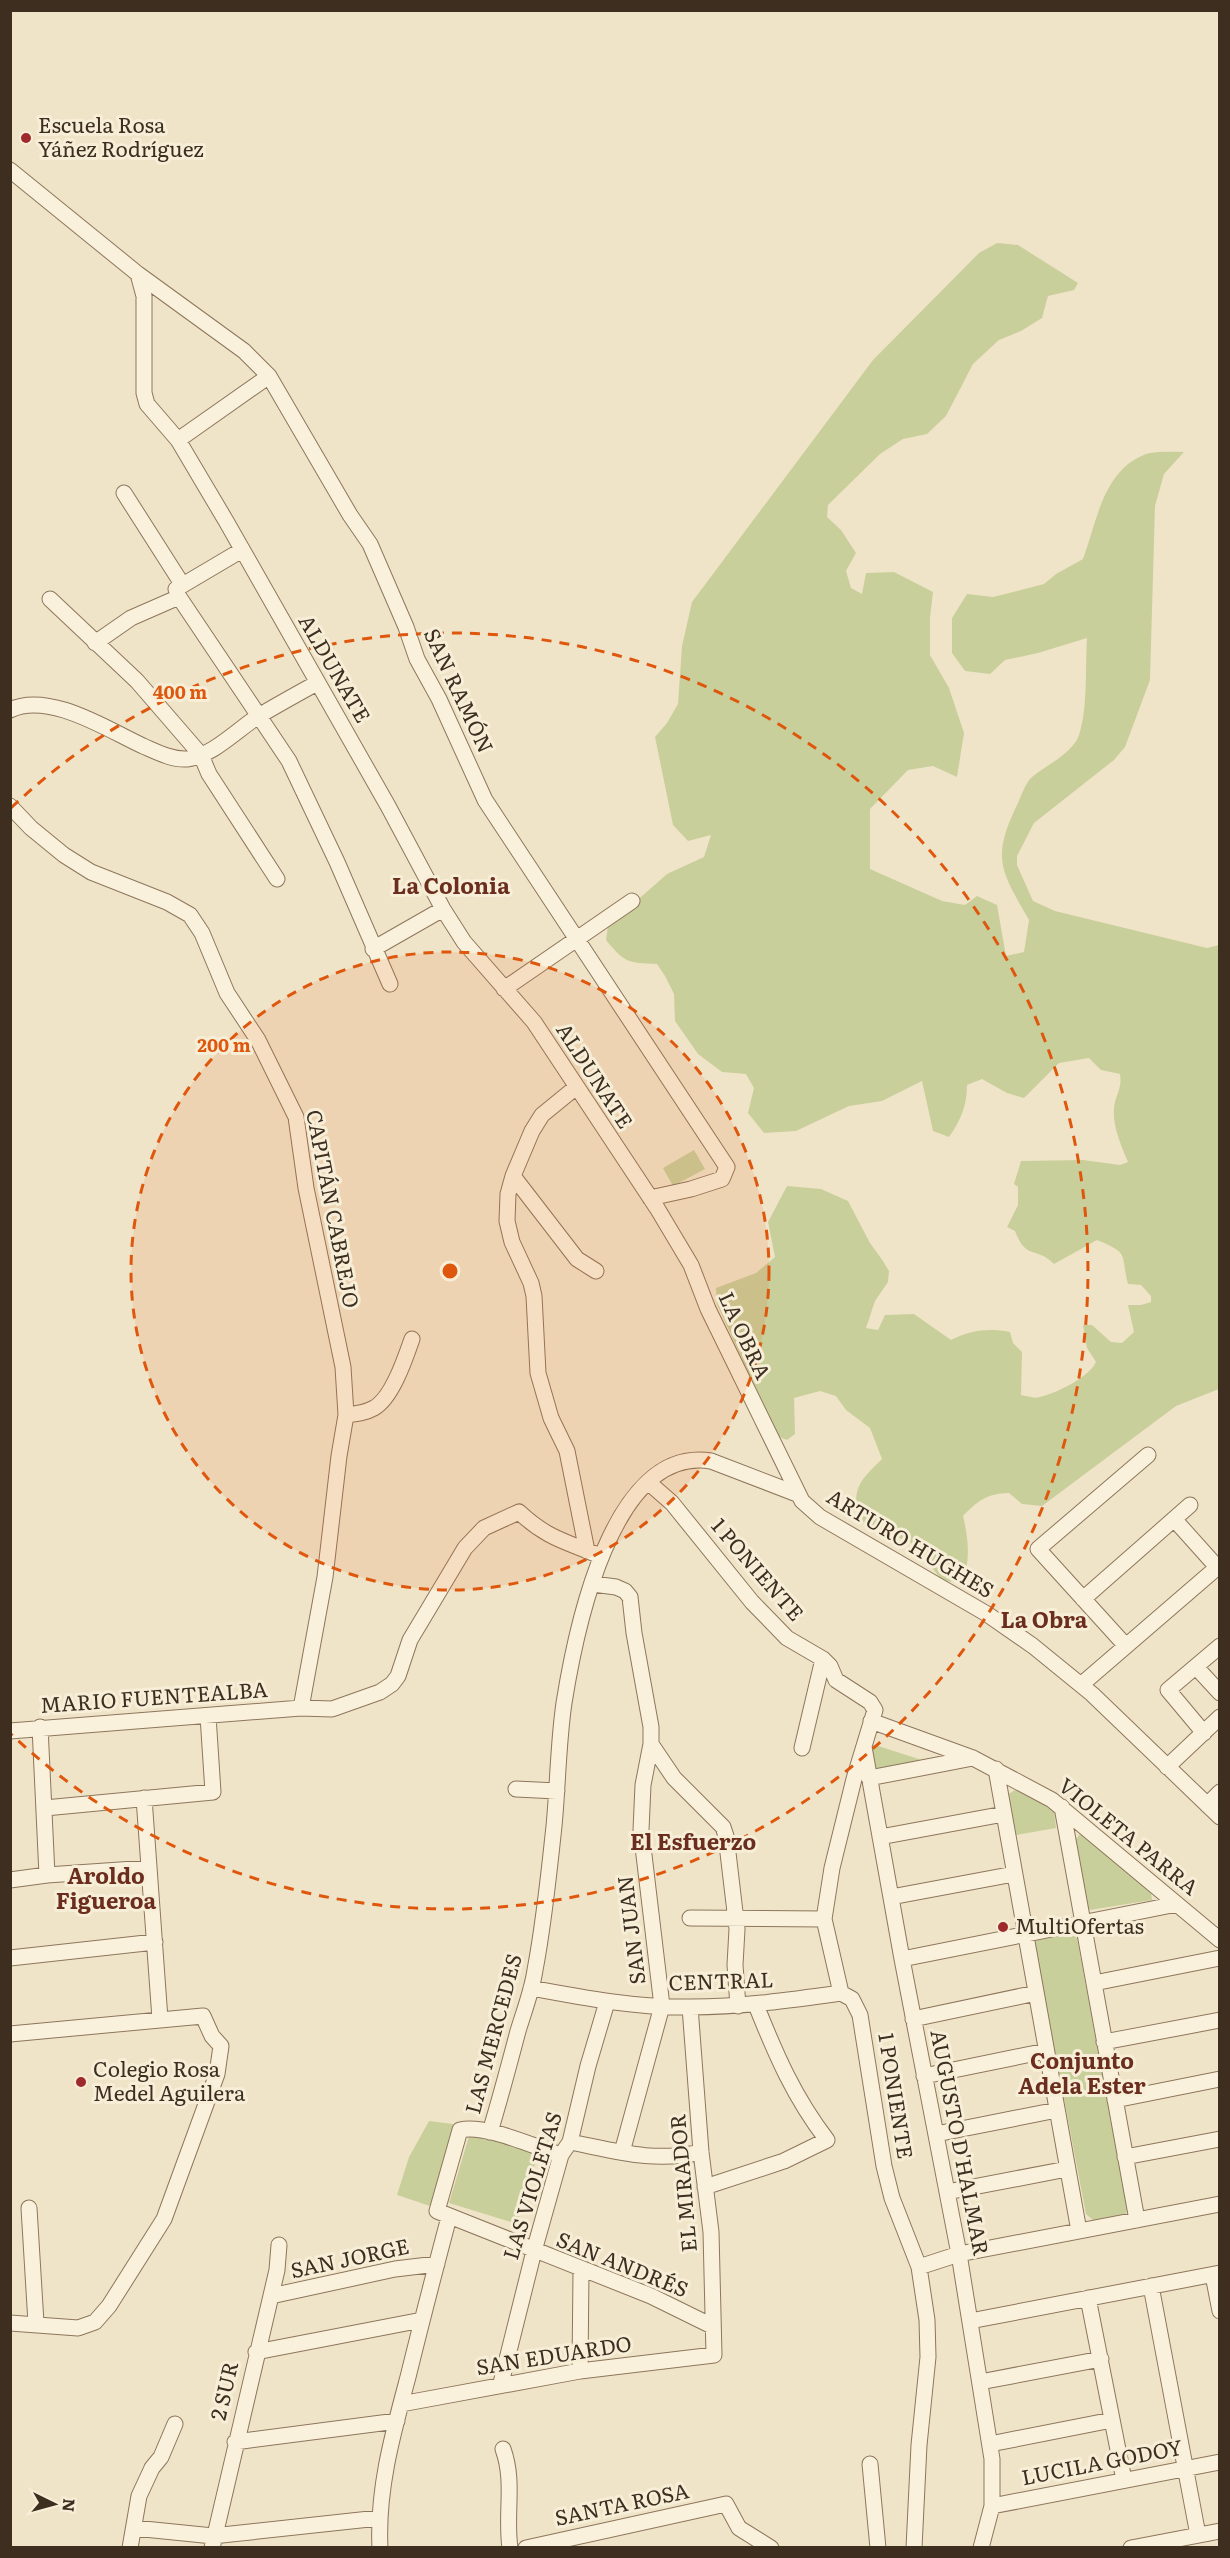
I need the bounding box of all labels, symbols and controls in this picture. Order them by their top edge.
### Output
place label: Escuela Rosa Yáñez Rodríguez [38,108,204,163]
marker: Escuela Rosa Yáñez Rodríguez [19,131,33,145]
street label: ALDUNATE [293,608,380,728]
street label: SAN RAMÓN [418,623,503,757]
text: 400 m [153,678,207,705]
district label: La Colonia [392,868,510,901]
street label: ALDUNATE [550,1016,642,1134]
text: 200 m [197,1031,251,1058]
street label: CAPITÁN CABREJO [300,1107,369,1310]
centre of rings [440,1261,460,1281]
street label: LA OBRA [712,1286,780,1384]
street label: ARTURO HUGHES [822,1480,1001,1604]
street label: 1 PONIENTE [705,1510,812,1627]
district label: La Obra [1000,1602,1088,1635]
street label: MARIO FUENTEALBA [39,1672,269,1719]
street label: VIOLETA PARRA [1053,1769,1207,1902]
district label: El Esfuerzo [630,1824,756,1857]
district label: Aroldo Figueroa [56,1858,156,1916]
street label: SAN JUAN [607,1874,652,1986]
place label: MultiOfertas [1015,1909,1144,1940]
marker: MultiOfertas [996,1920,1010,1934]
street label: LAS MERCEDES [455,1950,528,2117]
street label: CENTRAL [668,1962,774,1997]
street label: AUGUSTO D'HALMAR [924,2027,999,2258]
street label: 1 PONIENTE [872,2030,923,2161]
district label: Conjunto Adela Ester [1018,2043,1146,2101]
place label: Colegio Rosa Medel Aguilera [93,2052,246,2107]
marker: Colegio Rosa Medel Aguilera [74,2075,88,2089]
street label: LAS VIOLETAS [493,2108,568,2263]
street label: EL MIRADOR [660,2113,703,2254]
street label: SAN ANDRÉS [552,2222,693,2303]
street label: SAN JORGE [287,2229,412,2284]
street label: SAN EDUARDO [474,2326,634,2381]
street label: 2 SUR [201,2358,244,2423]
street label: LUCILA GODOY [1018,2430,1185,2491]
street label: SANTA ROSA [552,2473,692,2532]
north arrow [24,2474,84,2534]
text: N [57,2498,82,2513]

